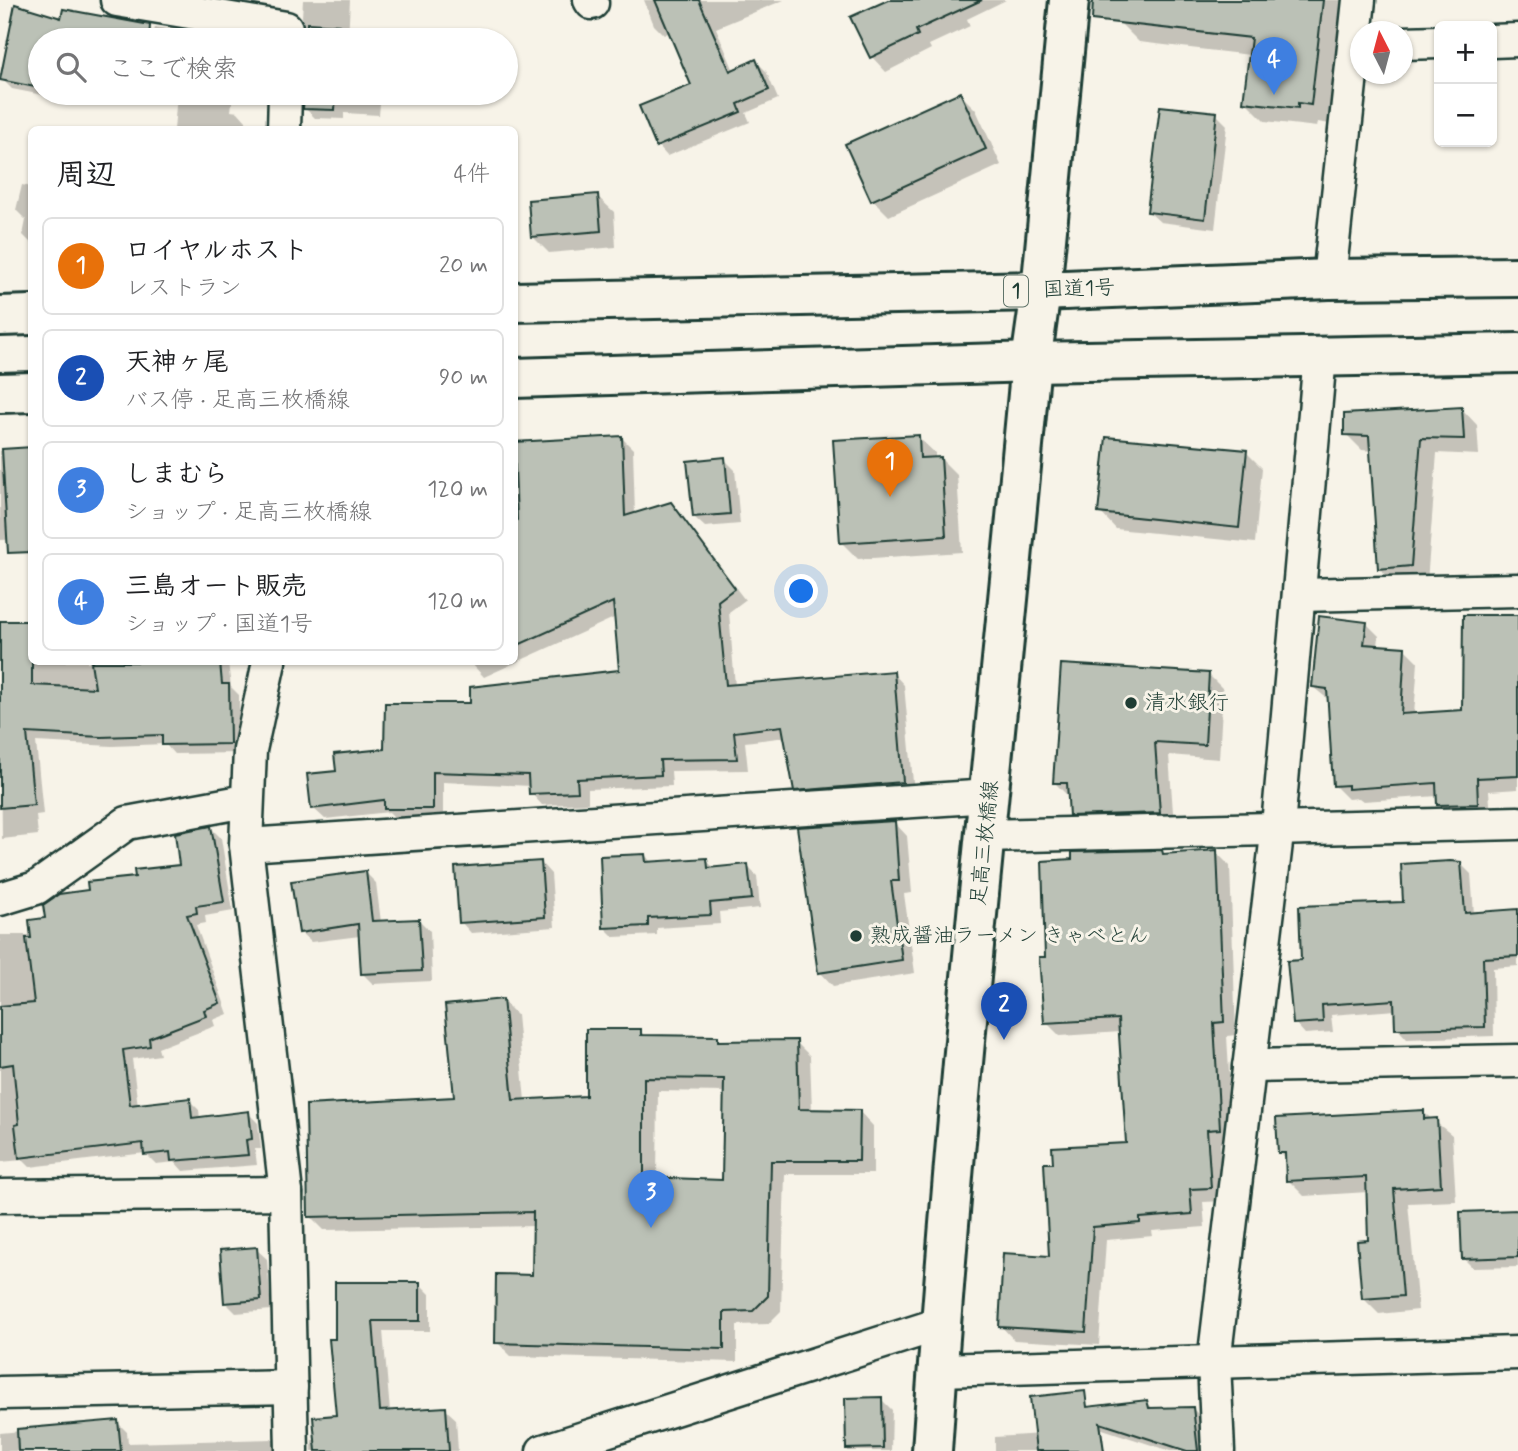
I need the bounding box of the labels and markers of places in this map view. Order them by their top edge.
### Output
pin: 4 [1251,37,1297,95]
pin: 1 [867,439,913,497]
place label: 清水銀行 [1145,689,1229,717]
marker: 清水銀行 [1123,695,1139,711]
place label: 熟成醤油ラーメン きゃべとん [870,922,1149,950]
marker: 熟成醤油ラーメン きゃべとん [848,928,864,944]
pin: 2 [981,982,1027,1040]
pin: 3 [628,1170,674,1228]

